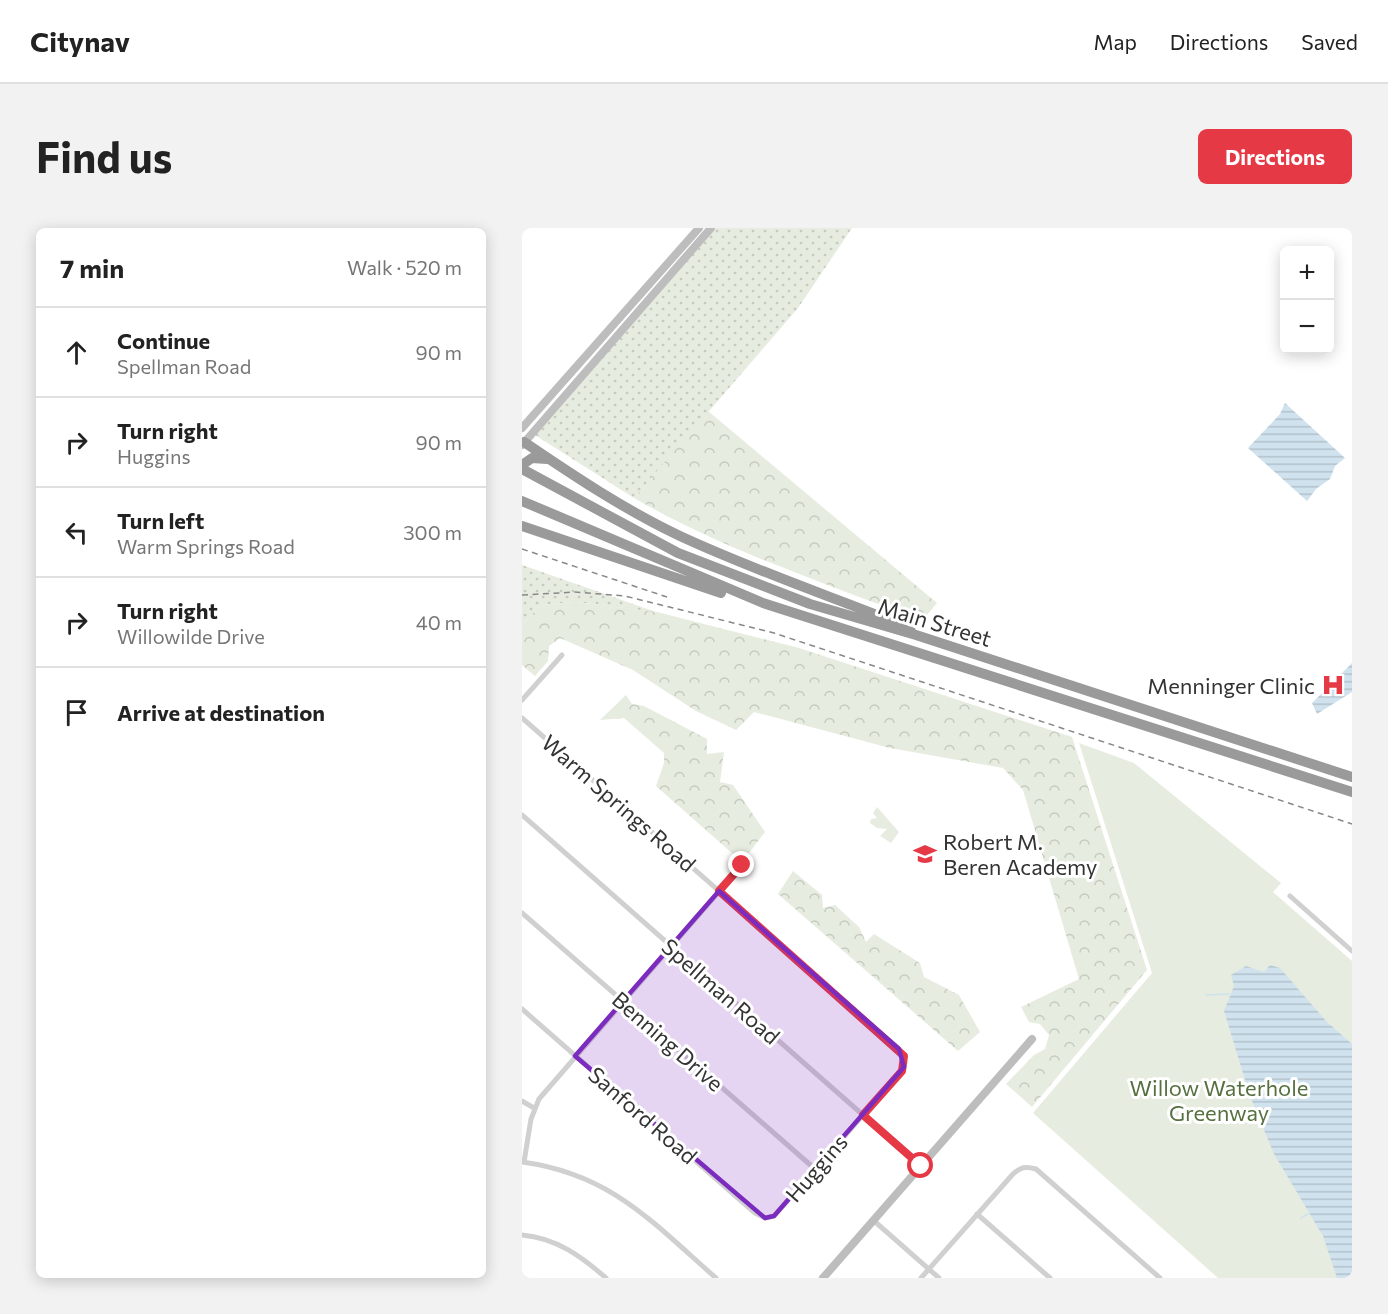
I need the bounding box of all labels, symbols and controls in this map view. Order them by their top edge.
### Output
text: Citynav [30,24,130,58]
text: Map [1094,29,1137,54]
text: Directions [1170,29,1268,54]
text: Saved [1301,29,1358,54]
button: Directions [1198,129,1352,184]
text: Find us [36,130,172,182]
map controls [1280,246,1334,354]
button: + [1280,246,1334,300]
text: 7 min [60,252,124,283]
text: Walk · 520 m [347,255,462,279]
button: − [1280,300,1334,354]
text: Continue [117,327,210,354]
icon: ahead [60,336,93,369]
text: 90 m [416,340,462,364]
text: Spellman Road [117,354,251,378]
text: Turn right [117,417,218,444]
icon: right [60,426,93,459]
text: 90 m [416,430,462,454]
text: Huggins [117,444,191,468]
text: Turn left [117,507,204,534]
icon: left [60,516,93,549]
text: 300 m [403,520,462,544]
text: Warm Springs Road [117,534,295,558]
street label: Main Street [875,592,995,652]
text: Turn right [117,597,218,624]
icon: right [60,606,93,639]
text: 40 m [416,610,462,634]
text: Willowilde Drive [117,624,265,648]
place label: Menninger Clinic [1147,672,1315,699]
hospital icon: Menninger Clinic [1320,672,1346,698]
icon: arrive [60,696,93,729]
text: Arrive at destination [117,699,325,726]
street label: Warm Springs Road [536,729,702,877]
place label: Robert M. Beren Academy [943,828,1097,880]
school or university icon: Robert M. Beren Academy [912,841,938,867]
route end [728,851,754,877]
street label: Spellman Road [656,932,786,1050]
street label: Benning Drive [607,985,729,1097]
street label: Sanford Road [583,1061,703,1169]
park label: Willow Waterhole Greenway [1130,1074,1308,1126]
street label: Huggins [779,1129,853,1207]
route start [907,1152,933,1178]

